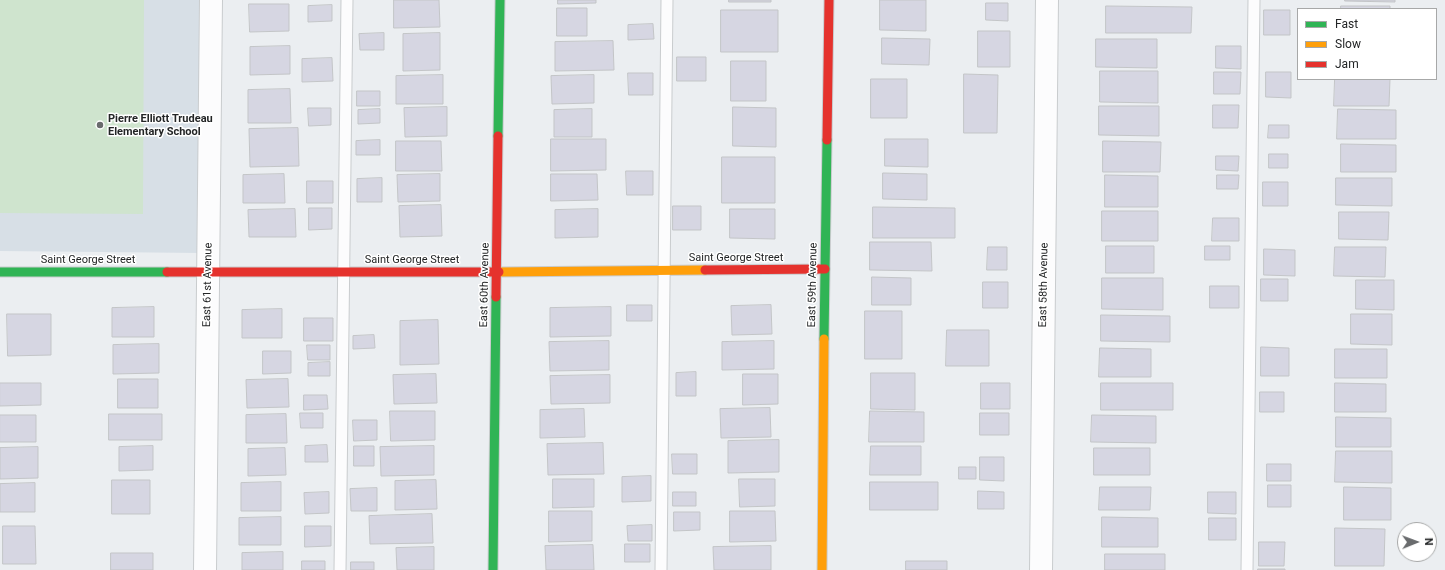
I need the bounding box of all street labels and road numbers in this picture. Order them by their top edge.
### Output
street label: East 60th Avenue [478,242,492,328]
street label: East 59th Avenue [806,242,820,328]
street label: East 58th Avenue [1037,242,1051,328]
street label: East 61st Avenue [201,243,215,327]
street label: Saint George Street [689,251,783,265]
street label: Saint George Street [41,253,135,267]
street label: Saint George Street [365,253,459,267]

